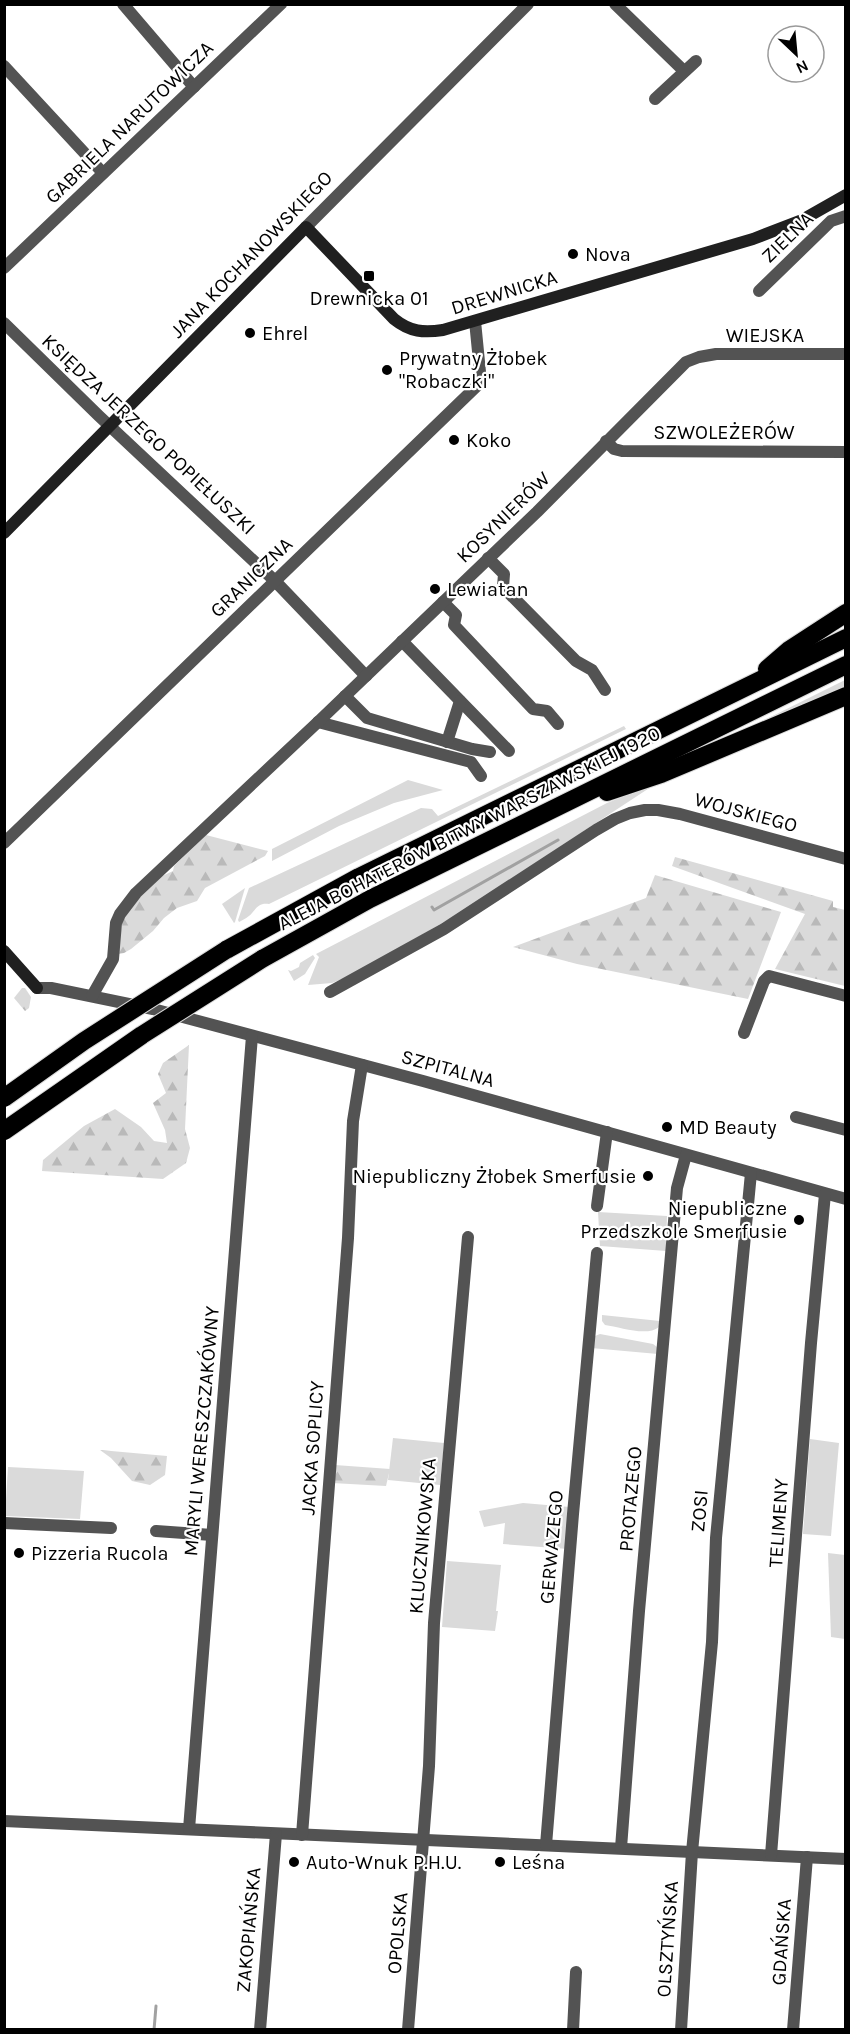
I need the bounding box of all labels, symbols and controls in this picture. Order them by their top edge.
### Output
north arrow [766,24,826,84]
street label: GABRIELA NARUTOWICZA [41,36,218,208]
text: N [793,56,812,78]
street label: JANA KOCHANOWSKIEGO [166,166,337,343]
street label: ZIELNA [757,207,818,268]
place label: Nova [585,243,631,266]
marker: Nova [566,247,580,261]
street label: DREWNICKA [448,265,560,320]
marker: Drewnicka 01 [362,269,376,283]
place label: Drewnicka 01 [309,287,429,310]
place label: Ehrel [262,322,308,345]
street label: WIEJSKA [726,324,804,347]
marker: Ehrel [243,326,257,340]
street label: KSIĘDZA JERZEGO POPIEŁUSZKI [37,329,260,539]
place label: Prywatny Żłobek "Robaczki" [399,347,548,393]
marker: Prywatny Żłobek "Robaczki" [380,363,394,377]
street label: SZWOLEŻERÓW [653,420,795,444]
place label: Koko [466,429,511,452]
marker: Koko [447,433,461,447]
street label: KOSYNIERÓW [451,466,555,568]
street label: GRANICZNA [206,533,297,622]
place label: Lewiatan [447,578,529,601]
marker: Lewiatan [428,582,442,596]
street label: ALEJA BOHATERÓW BITWY WARSZAWSKIEJ 1920 [274,721,664,935]
street label: WOJSKIEGO [692,788,800,837]
street label: SZPITALNA [399,1045,497,1092]
place label: MD Beauty [679,1116,777,1139]
marker: MD Beauty [660,1120,674,1134]
place label: Niepubliczny Żłobek Smerfusie [352,1165,636,1188]
marker: Niepubliczny Żłobek Smerfusie [641,1169,655,1183]
place label: Niepubliczne Przedszkole Smerfusie [580,1197,787,1243]
marker: Niepubliczne Przedszkole Smerfusie [792,1213,806,1227]
street label: MARYLI WERESZCZAKÓWNY [178,1305,224,1557]
street label: JACKA SOPLICY [296,1380,329,1516]
street label: PROTAZEGO [614,1445,647,1553]
street label: KLUCZNIKOWSKA [404,1457,441,1615]
street label: TELIMENY [764,1478,793,1568]
street label: GERWAZEGO [535,1489,568,1605]
street label: ZOSI [686,1489,713,1533]
place label: Pizzeria Rucola [31,1542,168,1565]
marker: Pizzeria Rucola [12,1546,26,1560]
place label: Auto-Wnuk P.H.U. [306,1851,461,1874]
place label: Leśna [512,1851,565,1874]
marker: Auto-Wnuk P.H.U. [287,1855,301,1869]
marker: Leśna [493,1855,507,1869]
street label: ZAKOPIAŃSKA [231,1866,265,1994]
street label: OLSZTYŃSKA [651,1880,683,1998]
street label: OPOLSKA [382,1891,413,1975]
street label: GDAŃSKA [766,1898,796,1986]

